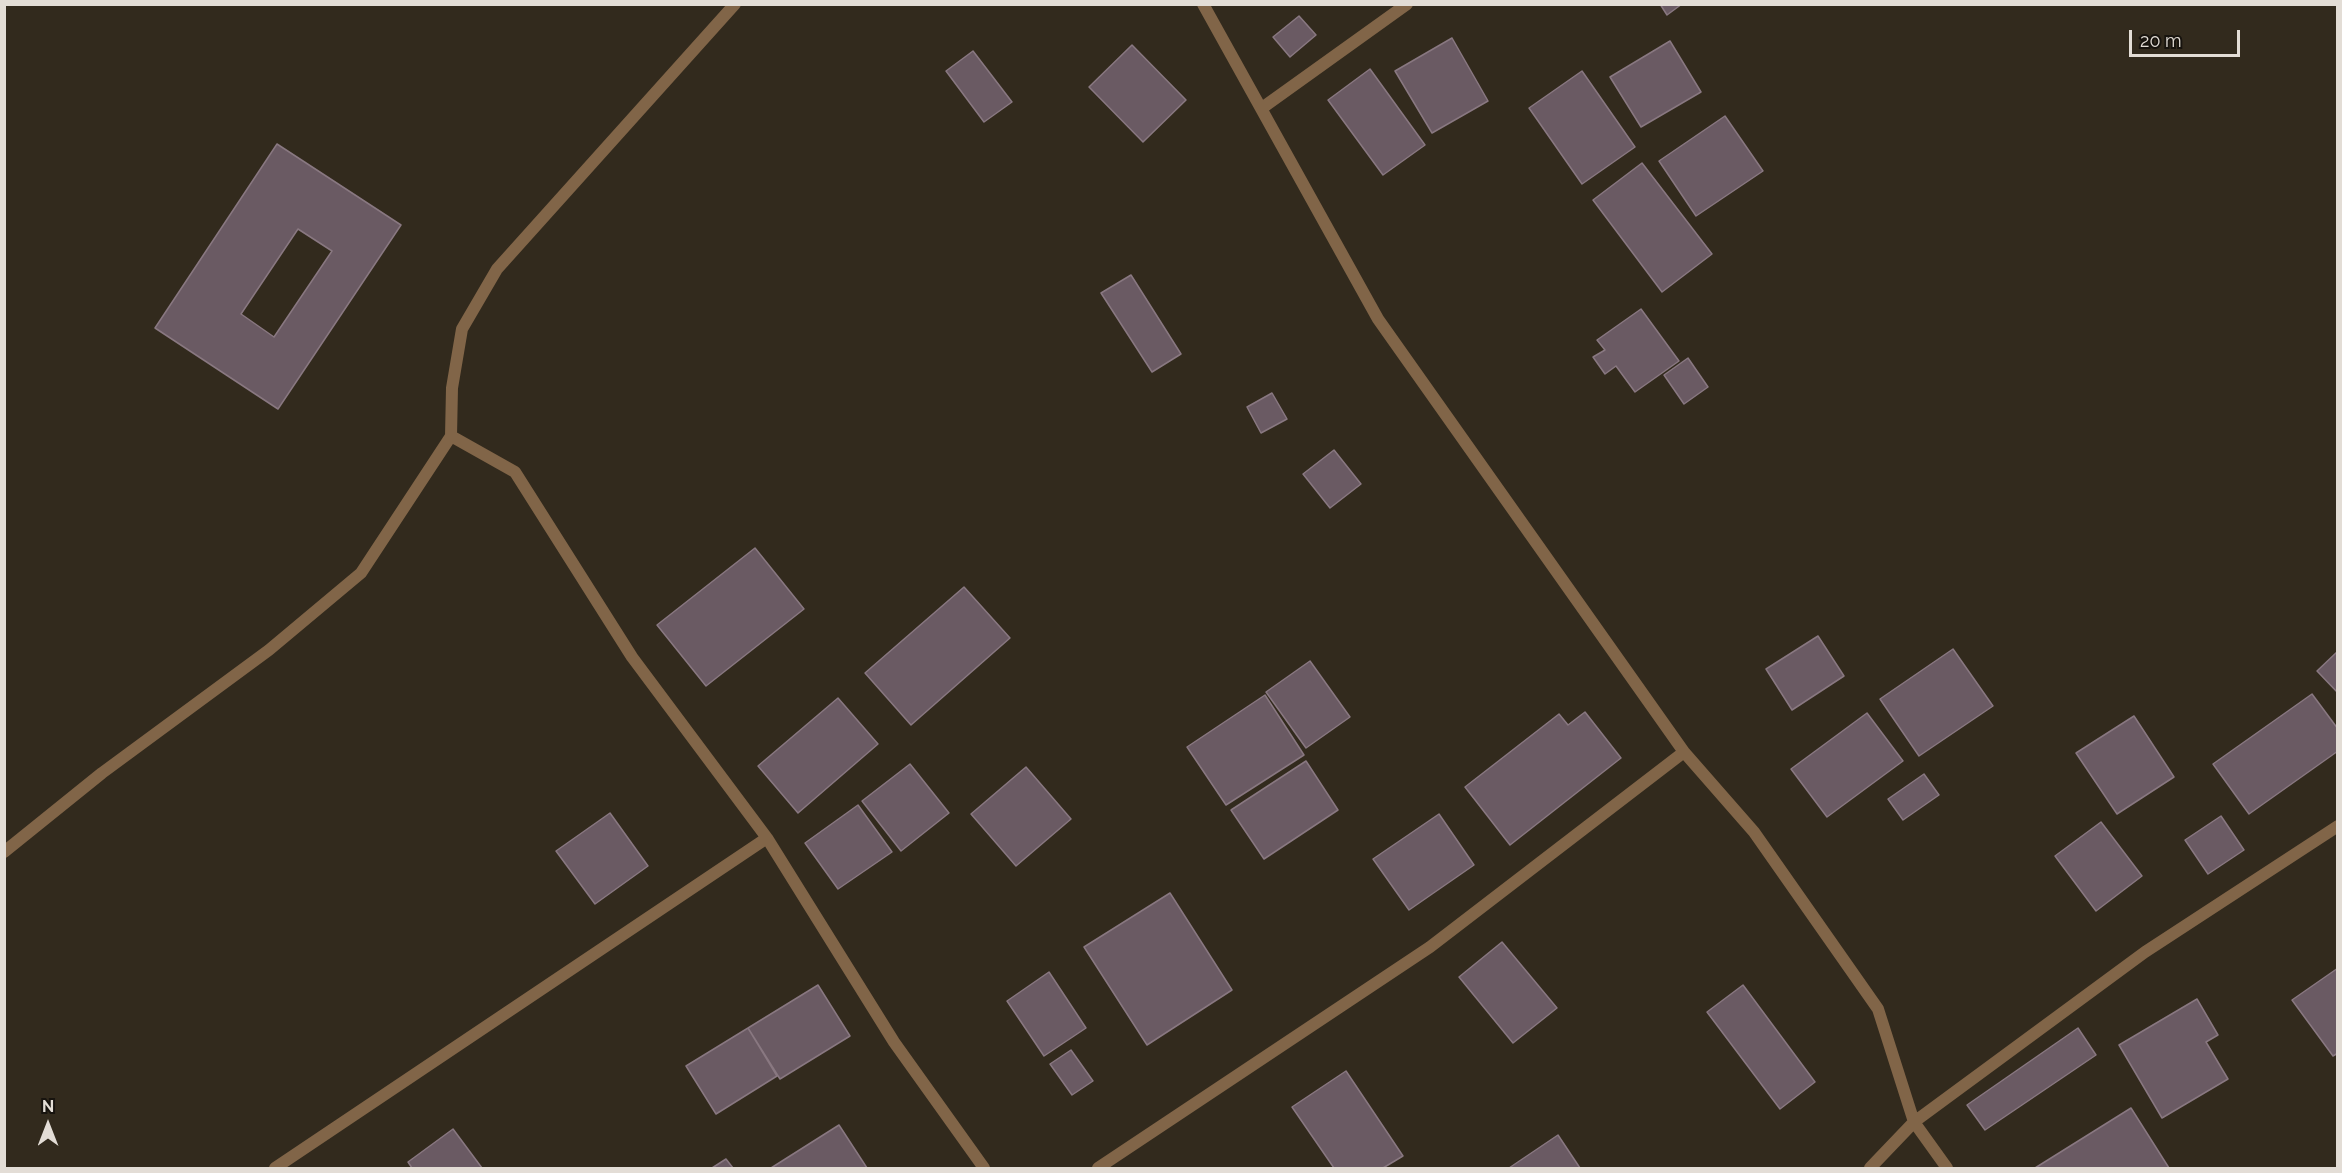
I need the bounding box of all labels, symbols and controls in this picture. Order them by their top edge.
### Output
scale bar [2132,18,2243,56]
text: 20 m [2140,30,2182,51]
north arrow [18,1095,78,1155]
text: N [42,1097,54,1116]

